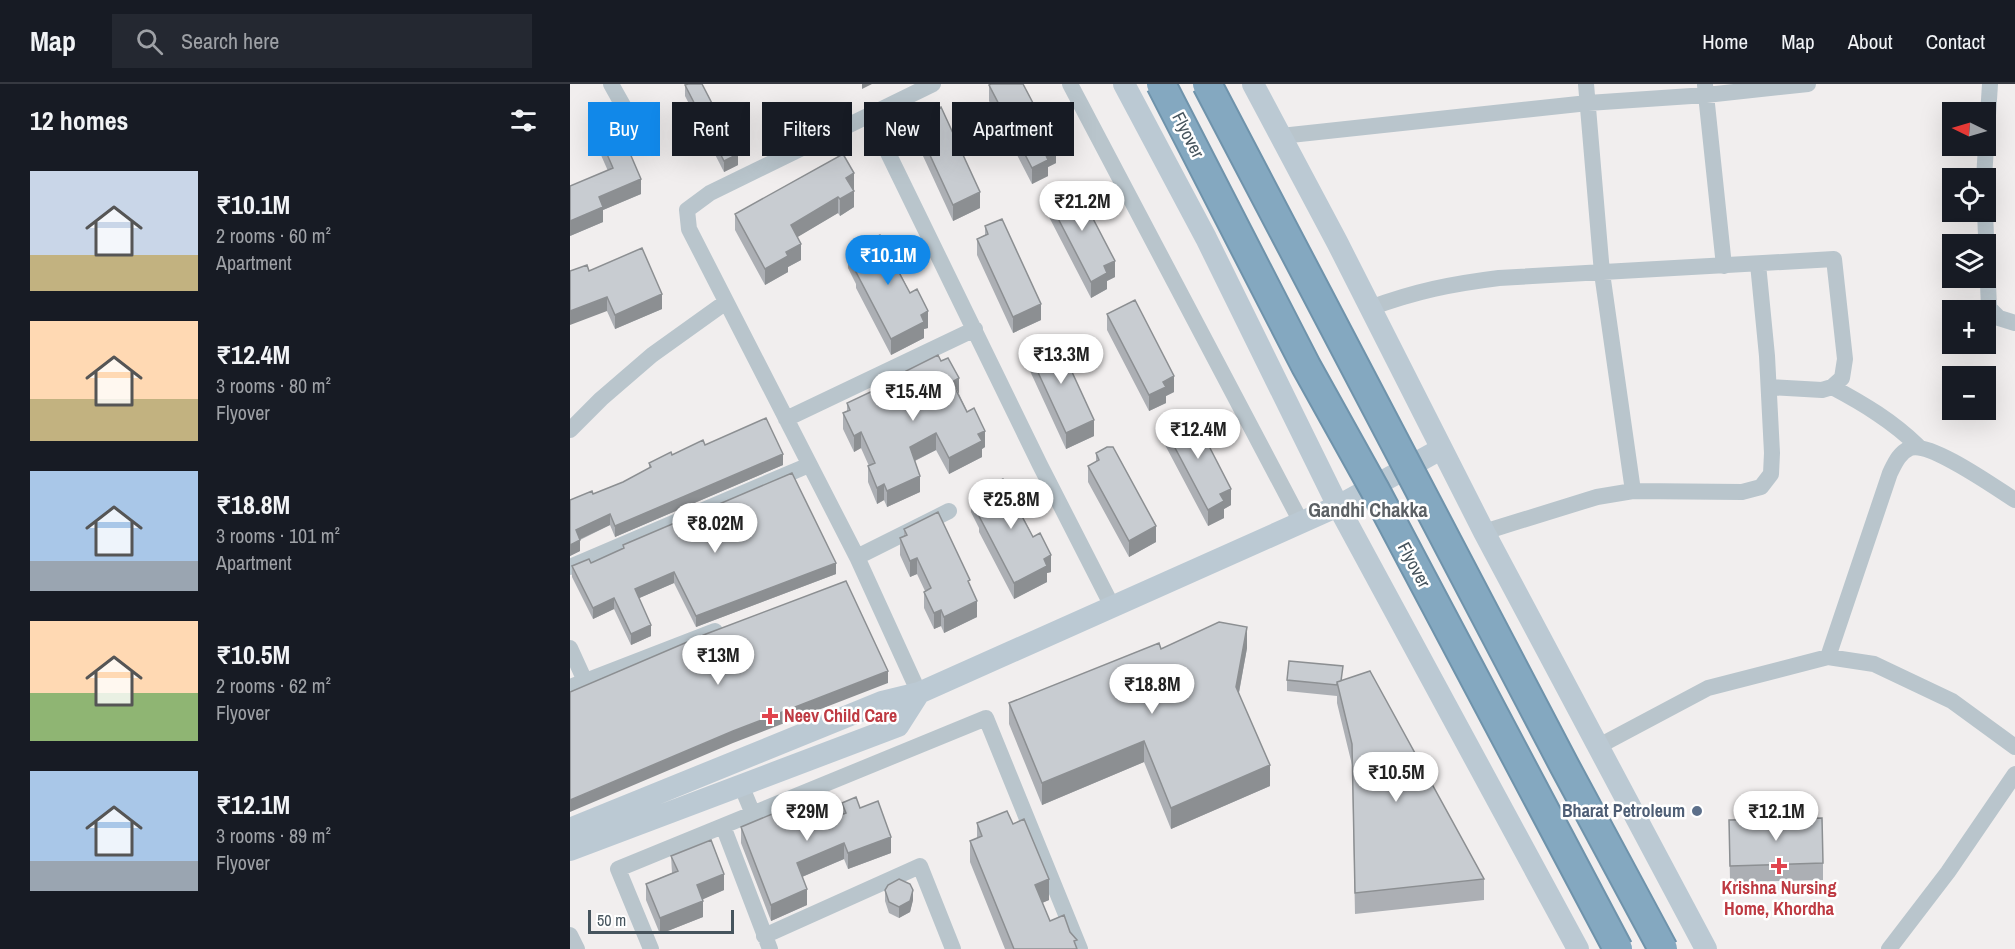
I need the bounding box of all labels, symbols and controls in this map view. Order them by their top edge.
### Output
search box [112,14,532,68]
text: Map [30,22,76,60]
icon: search [133,25,166,58]
text: Search here [181,26,279,56]
text: Home [1702,27,1748,56]
text: Map [1781,27,1815,56]
text: About [1848,27,1893,56]
text: Contact [1926,27,1985,56]
chip: Buy [588,102,660,156]
chip: Rent [672,102,750,156]
chip: Filters [762,102,852,156]
chip: New [864,102,940,156]
chip: Apartment [952,102,1074,156]
north arrow [1942,102,1996,156]
map controls [1942,102,1996,420]
text: 12 homes [30,103,128,138]
icon: filters [507,104,540,137]
street label: Flyover [1166,108,1211,162]
button: locate [1942,168,1996,222]
pin: ₹21.2M [1033,181,1131,232]
text: ₹10.1M [216,187,290,222]
text: ₹21.2M [1053,187,1111,214]
icon: home [78,195,150,267]
text: 2 rooms · 60 m² [216,222,331,249]
button: layers [1942,234,1996,288]
pin: ₹10.1M [839,235,937,286]
text: ₹10.1M [859,241,917,268]
text: Apartment [216,249,292,276]
button: + [1942,300,1996,354]
pin: ₹13.3M [1012,334,1110,385]
text: ₹12.4M [216,337,290,372]
text: ₹13.3M [1032,340,1090,367]
icon: home [78,345,150,417]
button: − [1942,366,1996,420]
pin: ₹15.4M [864,371,962,422]
text: 3 rooms · 80 m² [216,372,331,399]
text: ₹15.4M [884,377,942,404]
text: Flyover [216,399,270,426]
pin: ₹12.4M [1149,409,1247,460]
text: ₹12.4M [1169,415,1227,442]
pin: ₹25.8M [962,479,1060,530]
text: ₹25.8M [982,485,1040,512]
text: ₹18.8M [216,487,290,522]
icon: home [78,495,150,567]
district label: Gandhi Chakka [1308,496,1428,523]
pin: ₹8.02M [666,503,764,554]
text: ₹8.02M [686,509,744,536]
text: 3 rooms · 101 m² [216,522,340,549]
street label: Flyover [1392,538,1437,592]
text: Apartment [216,549,292,576]
pin: ₹13M [682,635,754,686]
text: ₹10.5M [216,637,290,672]
text: ₹13M [696,641,740,668]
icon: home [78,645,150,717]
pin: ₹18.8M [1103,664,1201,715]
text: ₹18.8M [1123,670,1181,697]
text: 2 rooms · 62 m² [216,672,331,699]
text: Flyover [216,699,270,726]
place label: Neev Child Care [784,703,897,728]
marker: Neev Child Care [761,707,779,725]
pin: ₹10.5M [1347,752,1445,803]
text: ₹10.5M [1367,758,1425,785]
text: ₹12.1M [216,787,290,822]
pin: ₹29M [771,791,843,842]
pin: ₹12.1M [1727,791,1825,842]
icon: home [78,795,150,867]
text: ₹29M [785,797,829,824]
text: ₹12.1M [1747,797,1805,824]
place label: Bharat Petroleum [1562,798,1685,823]
marker: Bharat Petroleum [1690,804,1704,818]
text: 3 rooms · 89 m² [216,822,331,849]
text: Flyover [216,849,270,876]
marker: Krishna Nursing Home, Khordha [1770,857,1788,875]
place label: Krishna Nursing Home, Khordha [1722,875,1836,921]
scale bar [588,907,734,934]
text: 50 m [597,909,626,931]

